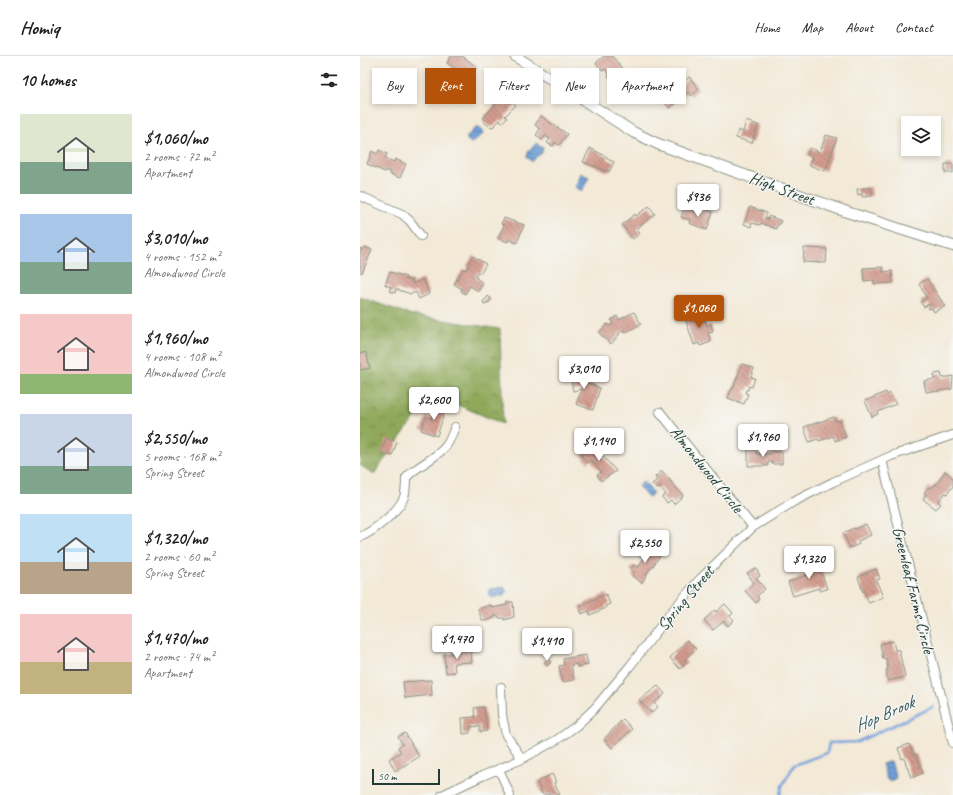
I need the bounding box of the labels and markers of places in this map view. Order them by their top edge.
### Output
pin: $936 [674,184,722,218]
pin: $1,060 [666,295,732,329]
pin: $3,010 [551,356,617,390]
pin: $2,600 [401,387,467,421]
pin: $1,960 [730,424,796,458]
pin: $1,140 [566,428,632,462]
pin: $2,550 [612,530,678,564]
pin: $1,320 [776,546,842,580]
pin: $1,470 [424,626,490,660]
pin: $1,410 [514,628,580,662]

